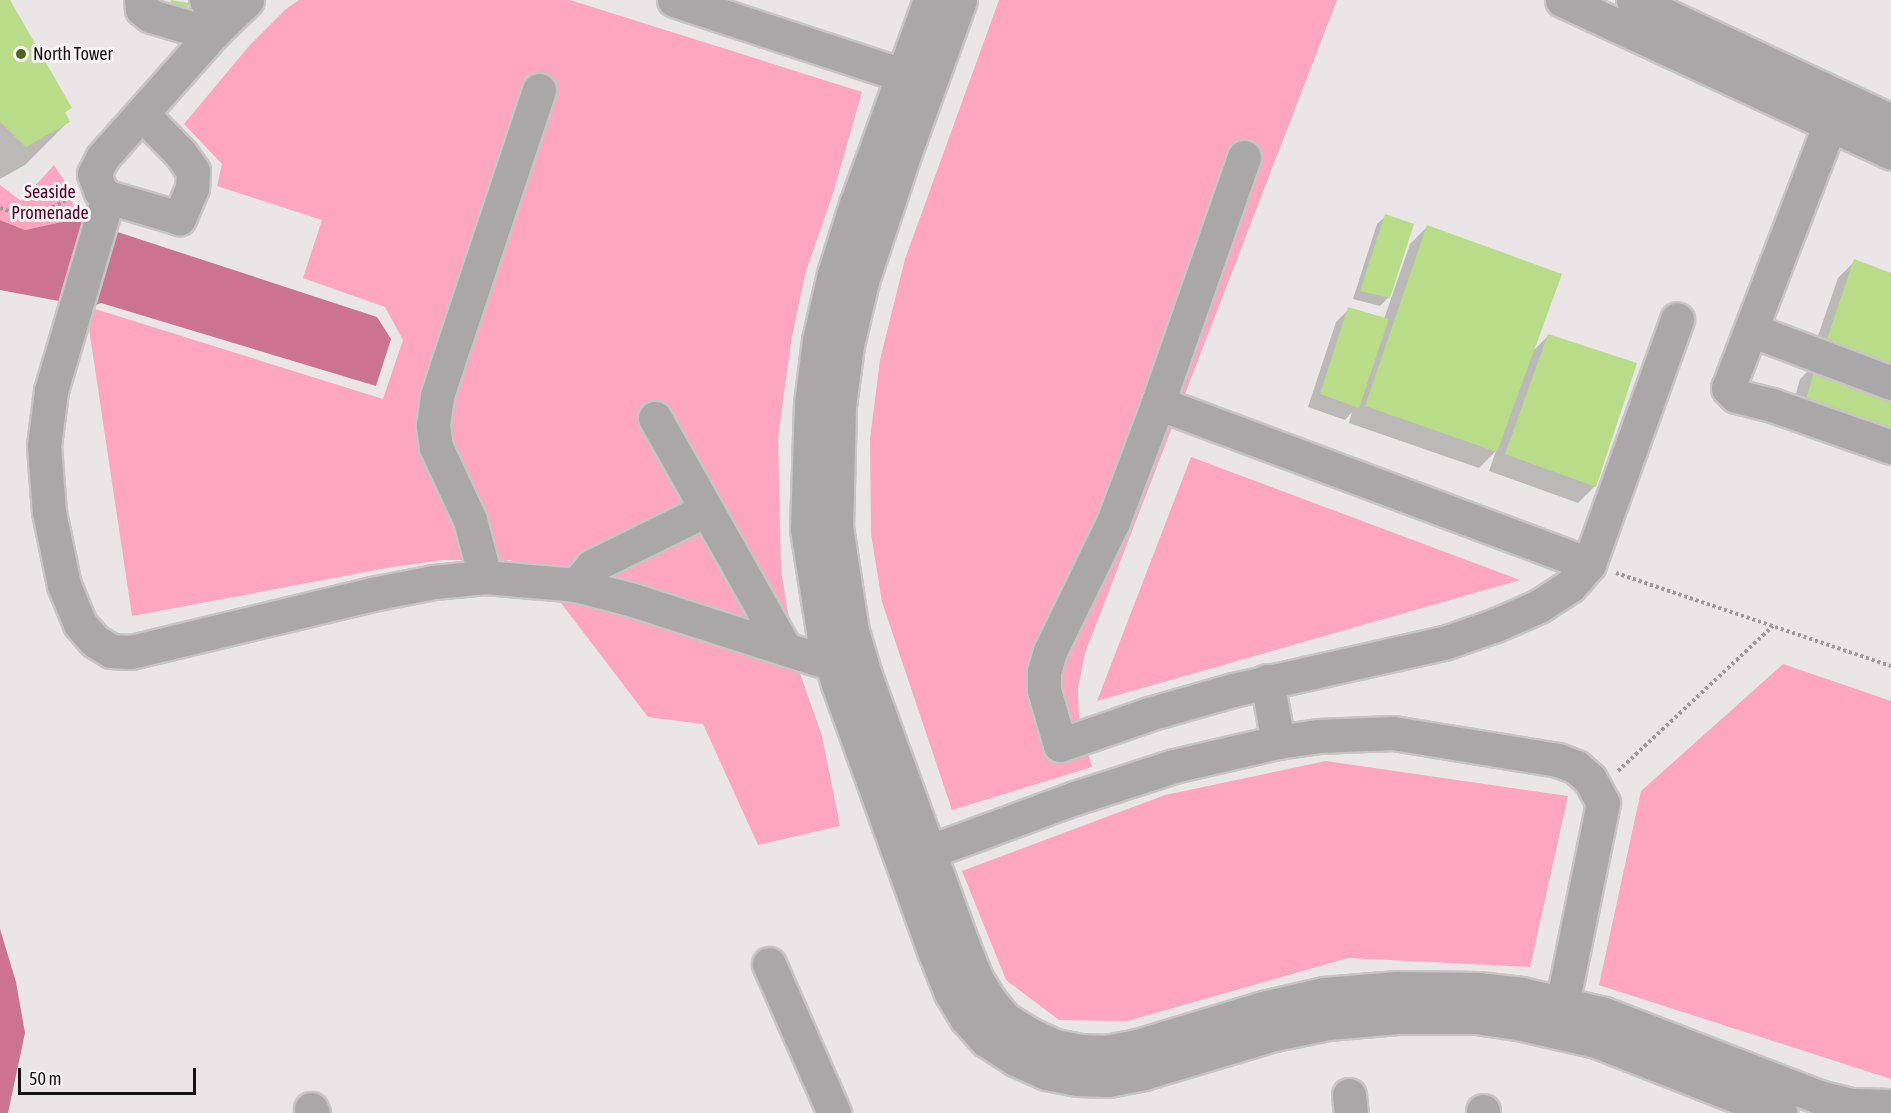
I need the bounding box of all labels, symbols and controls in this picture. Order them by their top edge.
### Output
place label: North Tower [33,43,113,65]
marker: North Tower [14,47,28,61]
park label: Seaside Promenade [11,182,89,224]
scale bar [21,1056,200,1094]
text: 50 m [29,1068,61,1089]

